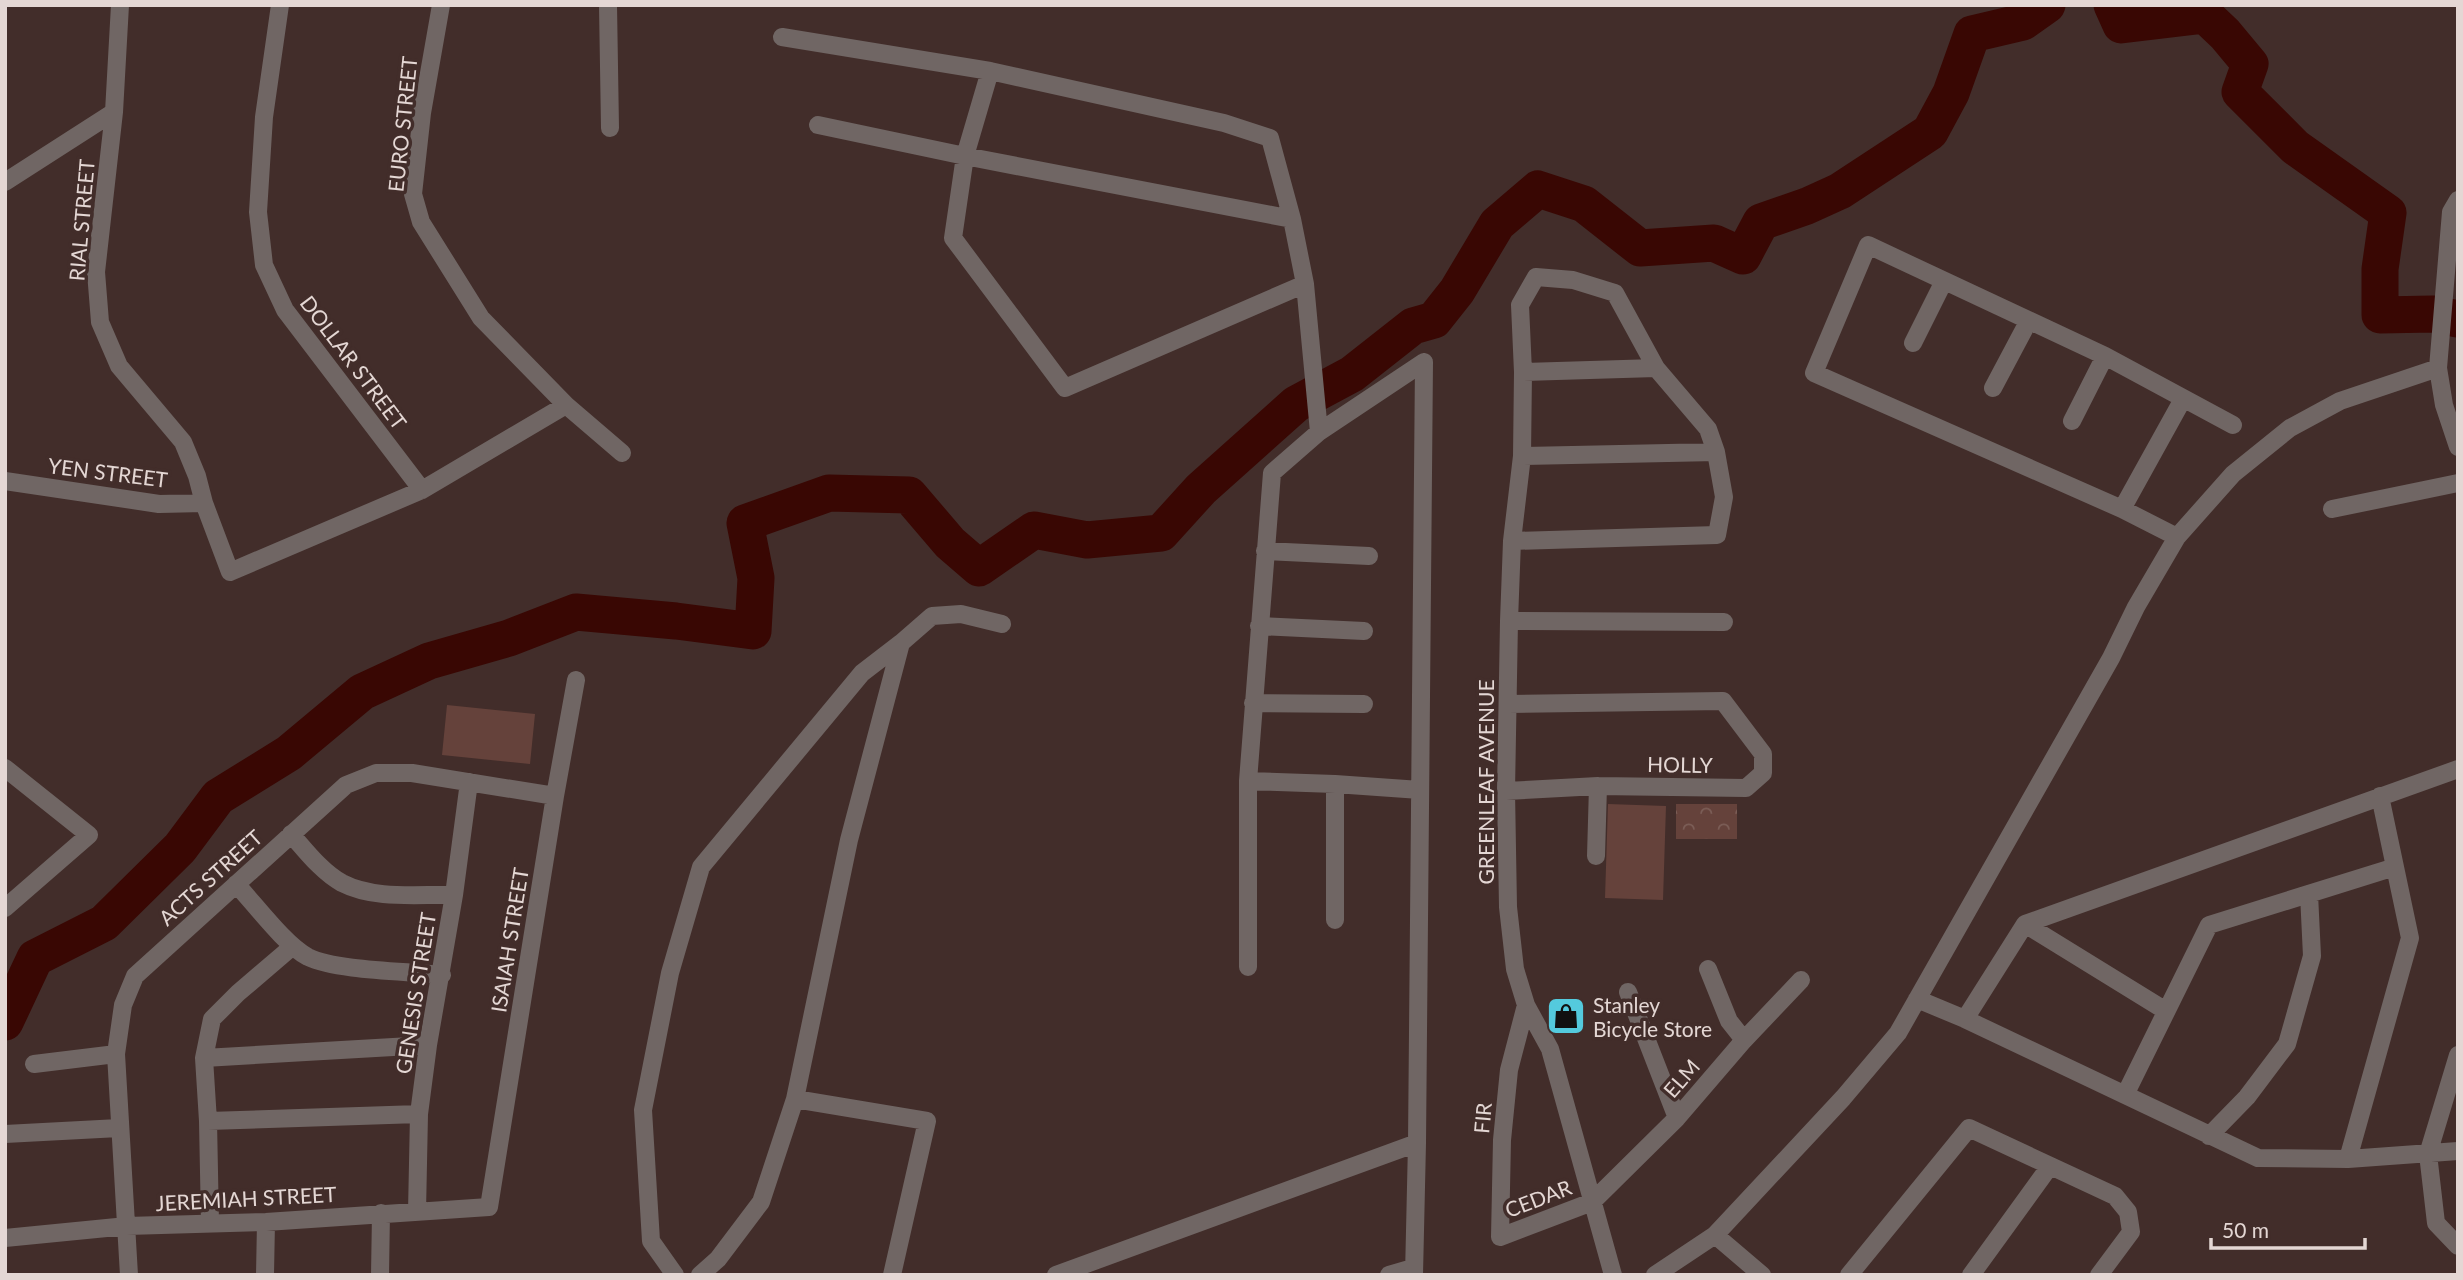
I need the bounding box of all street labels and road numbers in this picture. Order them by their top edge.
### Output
street label: EURO STREET [382,54,422,193]
street label: RIAL STREET [63,157,99,282]
street label: DOLLAR STREET [296,290,413,434]
street label: YEN STREET [47,452,170,492]
street label: GREENLEAF AVENUE [1473,679,1498,885]
street label: HOLLY [1647,751,1714,777]
street label: ACTS STREET [153,824,267,930]
street label: ISAIAH STREET [485,865,533,1014]
street label: GENESIS STREET [390,910,440,1076]
street label: ELM [1658,1054,1704,1102]
street label: FIR [1468,1101,1496,1134]
street label: CEDAR [1501,1174,1576,1222]
street label: JEREMIAH STREET [155,1181,338,1215]

